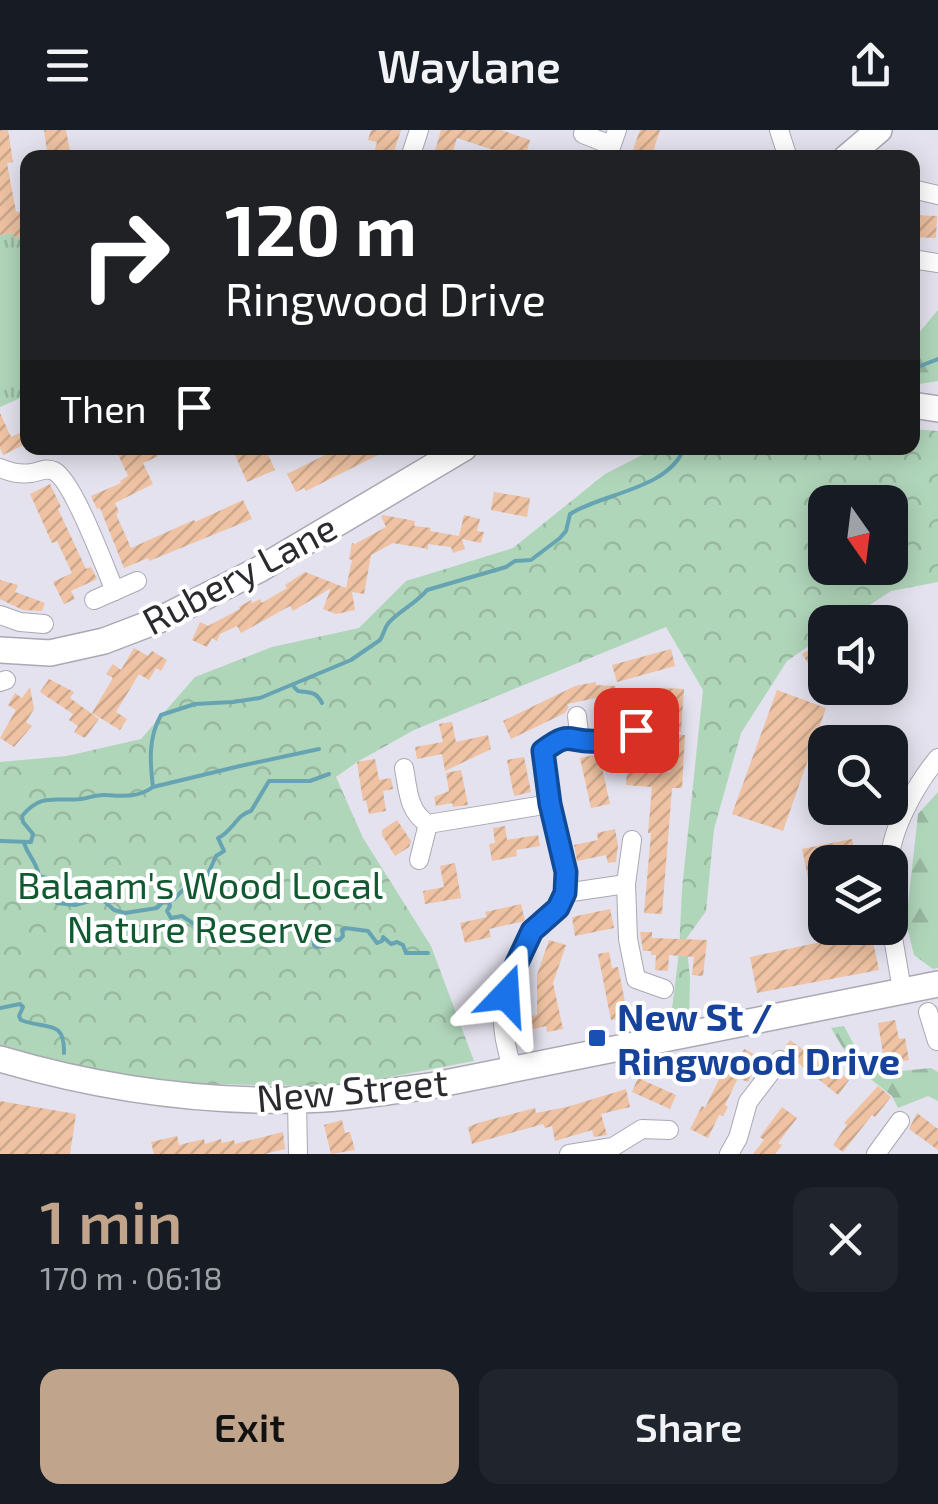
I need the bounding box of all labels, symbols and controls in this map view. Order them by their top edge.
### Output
icon: menu [40,38,95,93]
text: Waylane [377,38,561,92]
icon: share [843,38,898,93]
text: 120 m [225,186,417,270]
icon: right [60,190,190,320]
text: Ringwood Drive [225,271,546,325]
icon: arrive [167,380,222,435]
text: Then [60,385,147,431]
north arrow [808,485,908,585]
map controls [808,485,908,945]
street label: Rubery Lane [134,503,344,643]
button: sound [808,605,908,705]
pin [594,688,679,773]
icon: arrive [609,703,664,758]
button: search [808,725,908,825]
button: layers [808,845,908,945]
park label: Balaam's Wood Local Nature Reserve [17,861,383,951]
position arrow [454,943,558,1047]
place label: New St / Ringwood Drive [617,993,900,1083]
marker: New St / Ringwood Drive [586,1027,608,1049]
street label: New Street [254,1058,450,1120]
text: 1 min [40,1184,182,1256]
button: close [793,1187,898,1292]
text: 170 m · 06:18 [40,1258,223,1296]
button: Exit [40,1369,459,1484]
button: Share [479,1369,898,1484]

